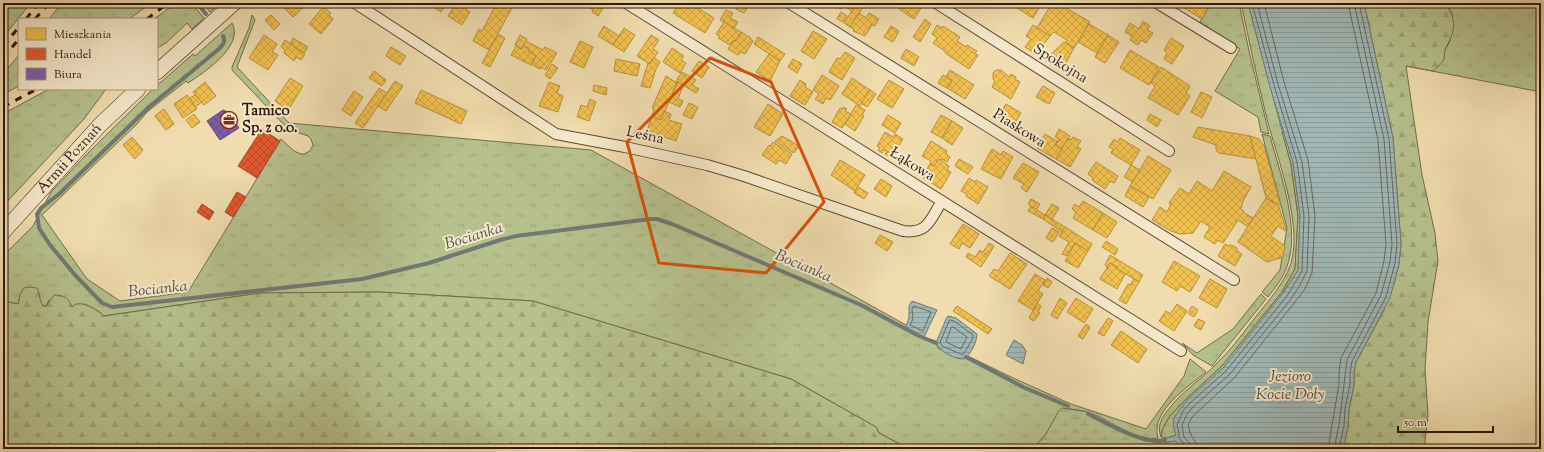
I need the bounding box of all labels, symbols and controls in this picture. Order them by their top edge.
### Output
legend [18,18,158,90]
text: Mieszkania [54,26,112,44]
street label: Spokojna [1028,39,1092,89]
text: Handel [54,46,92,64]
text: Biura [54,66,82,84]
place label: Tamico Sp. z o.o. [242,101,298,139]
street label: Piaskowa [988,104,1050,154]
office icon: Tamico Sp. z o.o. [219,110,239,130]
street label: Armii Poznań [32,119,107,198]
street label: Leśna [624,122,666,150]
street label: Łąkowa [885,143,939,187]
water label: Bocianka [442,217,506,257]
water label: Bocianka [771,245,835,289]
water label: Bocianka [127,275,189,305]
water label: Jezioro Kocie Doły [1256,366,1325,407]
scale bar [1398,408,1493,434]
text: 50 m [1403,414,1427,432]

